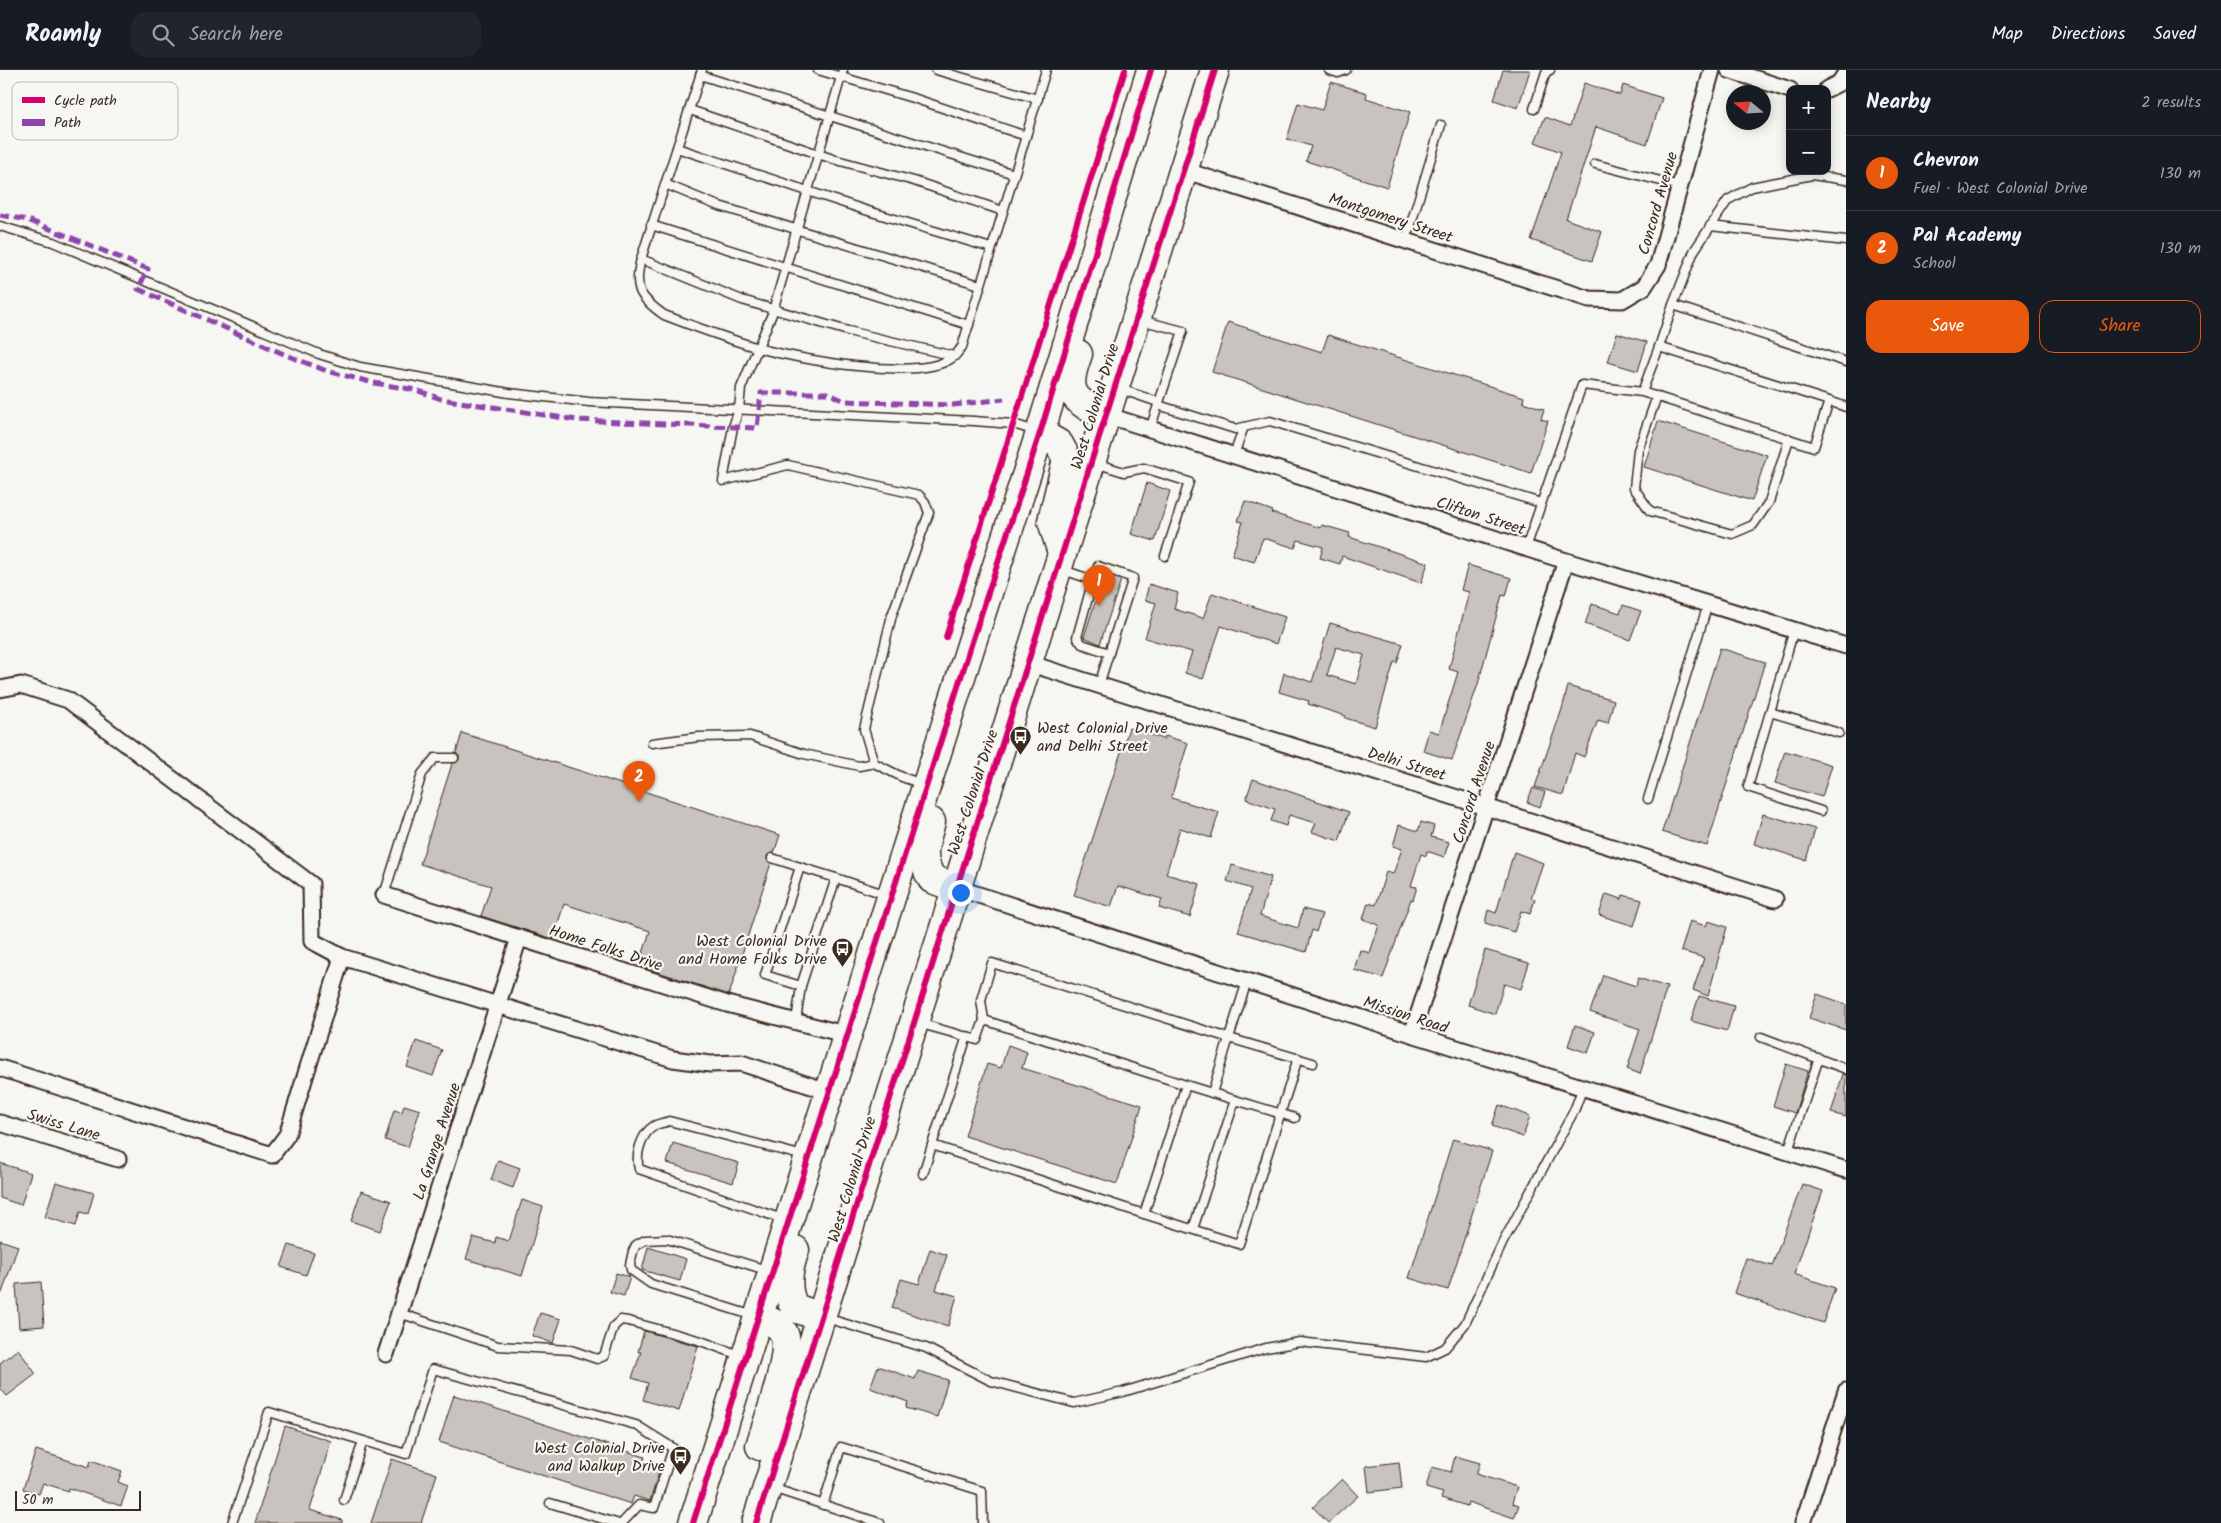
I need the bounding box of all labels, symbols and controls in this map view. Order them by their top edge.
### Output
search box [131,12,481,57]
text: Roamly [25,15,101,54]
text: Search here [189,20,283,50]
text: Map [1991,20,2023,49]
text: Directions [2051,20,2125,49]
text: Saved [2153,20,2196,49]
icon: search [149,21,177,49]
legend [12,82,178,140]
north arrow [1726,85,1771,130]
map controls [1786,85,1831,175]
button: + [1786,85,1831,130]
text: Nearby [1866,86,1931,119]
text: Cycle path [54,90,117,112]
text: 2 results [2141,90,2201,115]
text: Path [54,112,81,134]
button: − [1786,130,1831,175]
text: Chevron [1913,146,1979,176]
street label: Concord Avenue [1632,149,1685,258]
text: 1 [1880,161,1884,186]
text: 130 m [2160,161,2201,186]
text: Fuel · West Colonial Drive [1913,176,2088,201]
street label: Montgomery Street [1325,187,1457,251]
text: Pal Academy [1913,221,2021,251]
text: 2 [1877,236,1887,261]
text: 130 m [2160,236,2201,261]
text: School [1913,251,1956,276]
button: Save [1866,300,2029,353]
button: Share [2039,300,2201,353]
street label: West Colonial Drive [1064,340,1126,473]
street label: Clifton Street [1433,490,1529,543]
pin: 1 [1083,565,1115,606]
place label: West Colonial Drive and Delhi Street [1037,716,1168,759]
bus stop icon: West Colonial Drive and Delhi Street [1009,724,1033,755]
street label: West Colonial Drive [941,726,1006,858]
street label: Concord Avenue [1446,738,1503,847]
street label: Delhi Street [1364,741,1450,788]
pin: 2 [623,761,655,802]
your location [948,880,974,906]
street label: Home Folks Drive [546,918,665,979]
place label: West Colonial Drive and Home Folks Drive [679,929,827,972]
bus stop icon: West Colonial Drive and Home Folks Drive [831,937,855,968]
street label: Mission Road [1360,990,1452,1041]
street label: La Grange Avenue [407,1080,468,1203]
street label: Swiss Lane [24,1103,103,1148]
street label: West Colonial Drive [821,1113,883,1246]
place label: West Colonial Drive and Walkup Drive [534,1436,665,1479]
bus stop icon: West Colonial Drive and Walkup Drive [669,1444,693,1475]
scale bar [15,1488,141,1511]
text: 50 m [22,1489,53,1511]

